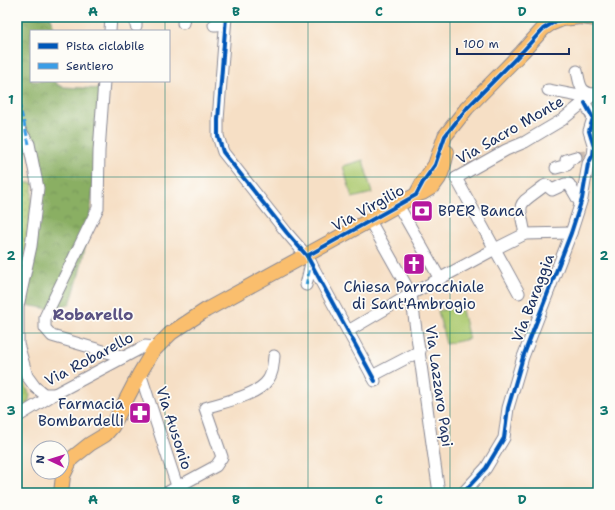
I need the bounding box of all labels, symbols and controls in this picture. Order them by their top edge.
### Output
text: A [88,3,98,20]
text: B [232,3,240,20]
text: C [375,3,383,20]
text: D [517,3,527,20]
legend [30,30,170,82]
scale bar [457,30,569,56]
text: 100 m [463,36,499,52]
text: Pista ciclabile [66,38,145,54]
text: Sentiero [66,58,113,74]
text: 1 [8,91,14,108]
street label: Via Sacro Monte [453,91,567,169]
text: 1 [601,91,607,108]
street label: Via Virgilio [328,180,408,236]
bank icon: BPER Banca [409,198,435,224]
place label: BPER Banca [438,201,525,221]
text: 2 [6,247,16,264]
text: 2 [599,247,609,264]
street label: Via Baraggia [507,250,559,345]
church icon: Chiesa Parrocchiale di Sant'Ambrogio [401,251,427,277]
place label: Chiesa Parrocchiale di Sant'Ambrogio [343,277,485,314]
district label: Robarello [53,304,133,325]
street label: Via Lazzaro Papi [421,324,457,448]
street label: Via Robarello [41,327,137,391]
street label: Via Ausonio [151,384,197,472]
place label: Farmacia Bombardelli [38,394,125,431]
pharmacy icon: Farmacia Bombardelli [127,400,153,426]
text: 3 [6,402,16,419]
text: 3 [599,402,609,419]
north arrow [30,440,70,480]
text: N [33,454,48,464]
text: A [88,491,98,508]
text: B [232,491,240,508]
text: C [375,491,383,508]
text: D [517,491,527,508]

